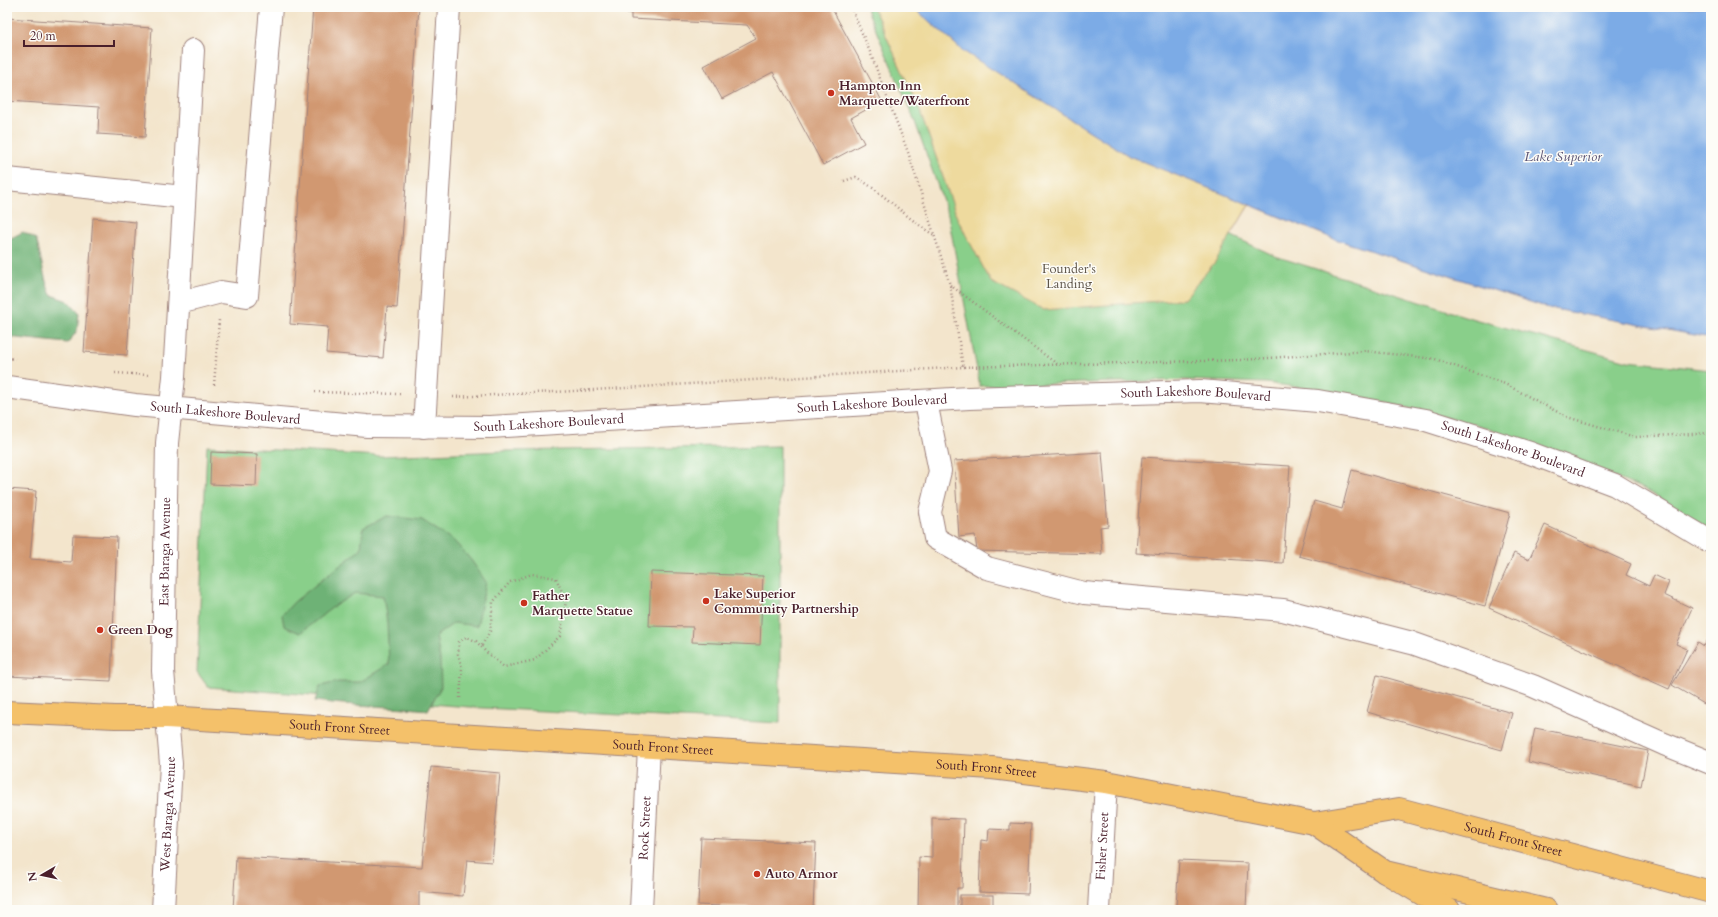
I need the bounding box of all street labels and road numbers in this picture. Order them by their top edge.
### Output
street label: South Lakeshore Boulevard [1120,382,1272,406]
street label: South Lakeshore Boulevard [796,390,948,417]
street label: South Lakeshore Boulevard [150,397,301,429]
street label: South Lakeshore Boulevard [473,410,624,436]
street label: South Lakeshore Boulevard [1439,416,1587,482]
street label: East Baraga Avenue [155,497,175,606]
street label: South Front Street [289,716,390,740]
street label: South Front Street [612,736,714,760]
street label: West Baraga Avenue [156,756,180,873]
street label: South Front Street [935,756,1038,782]
street label: Rock Street [634,796,656,860]
street label: Fisher Street [1092,812,1113,881]
street label: South Front Street [1462,818,1564,861]

